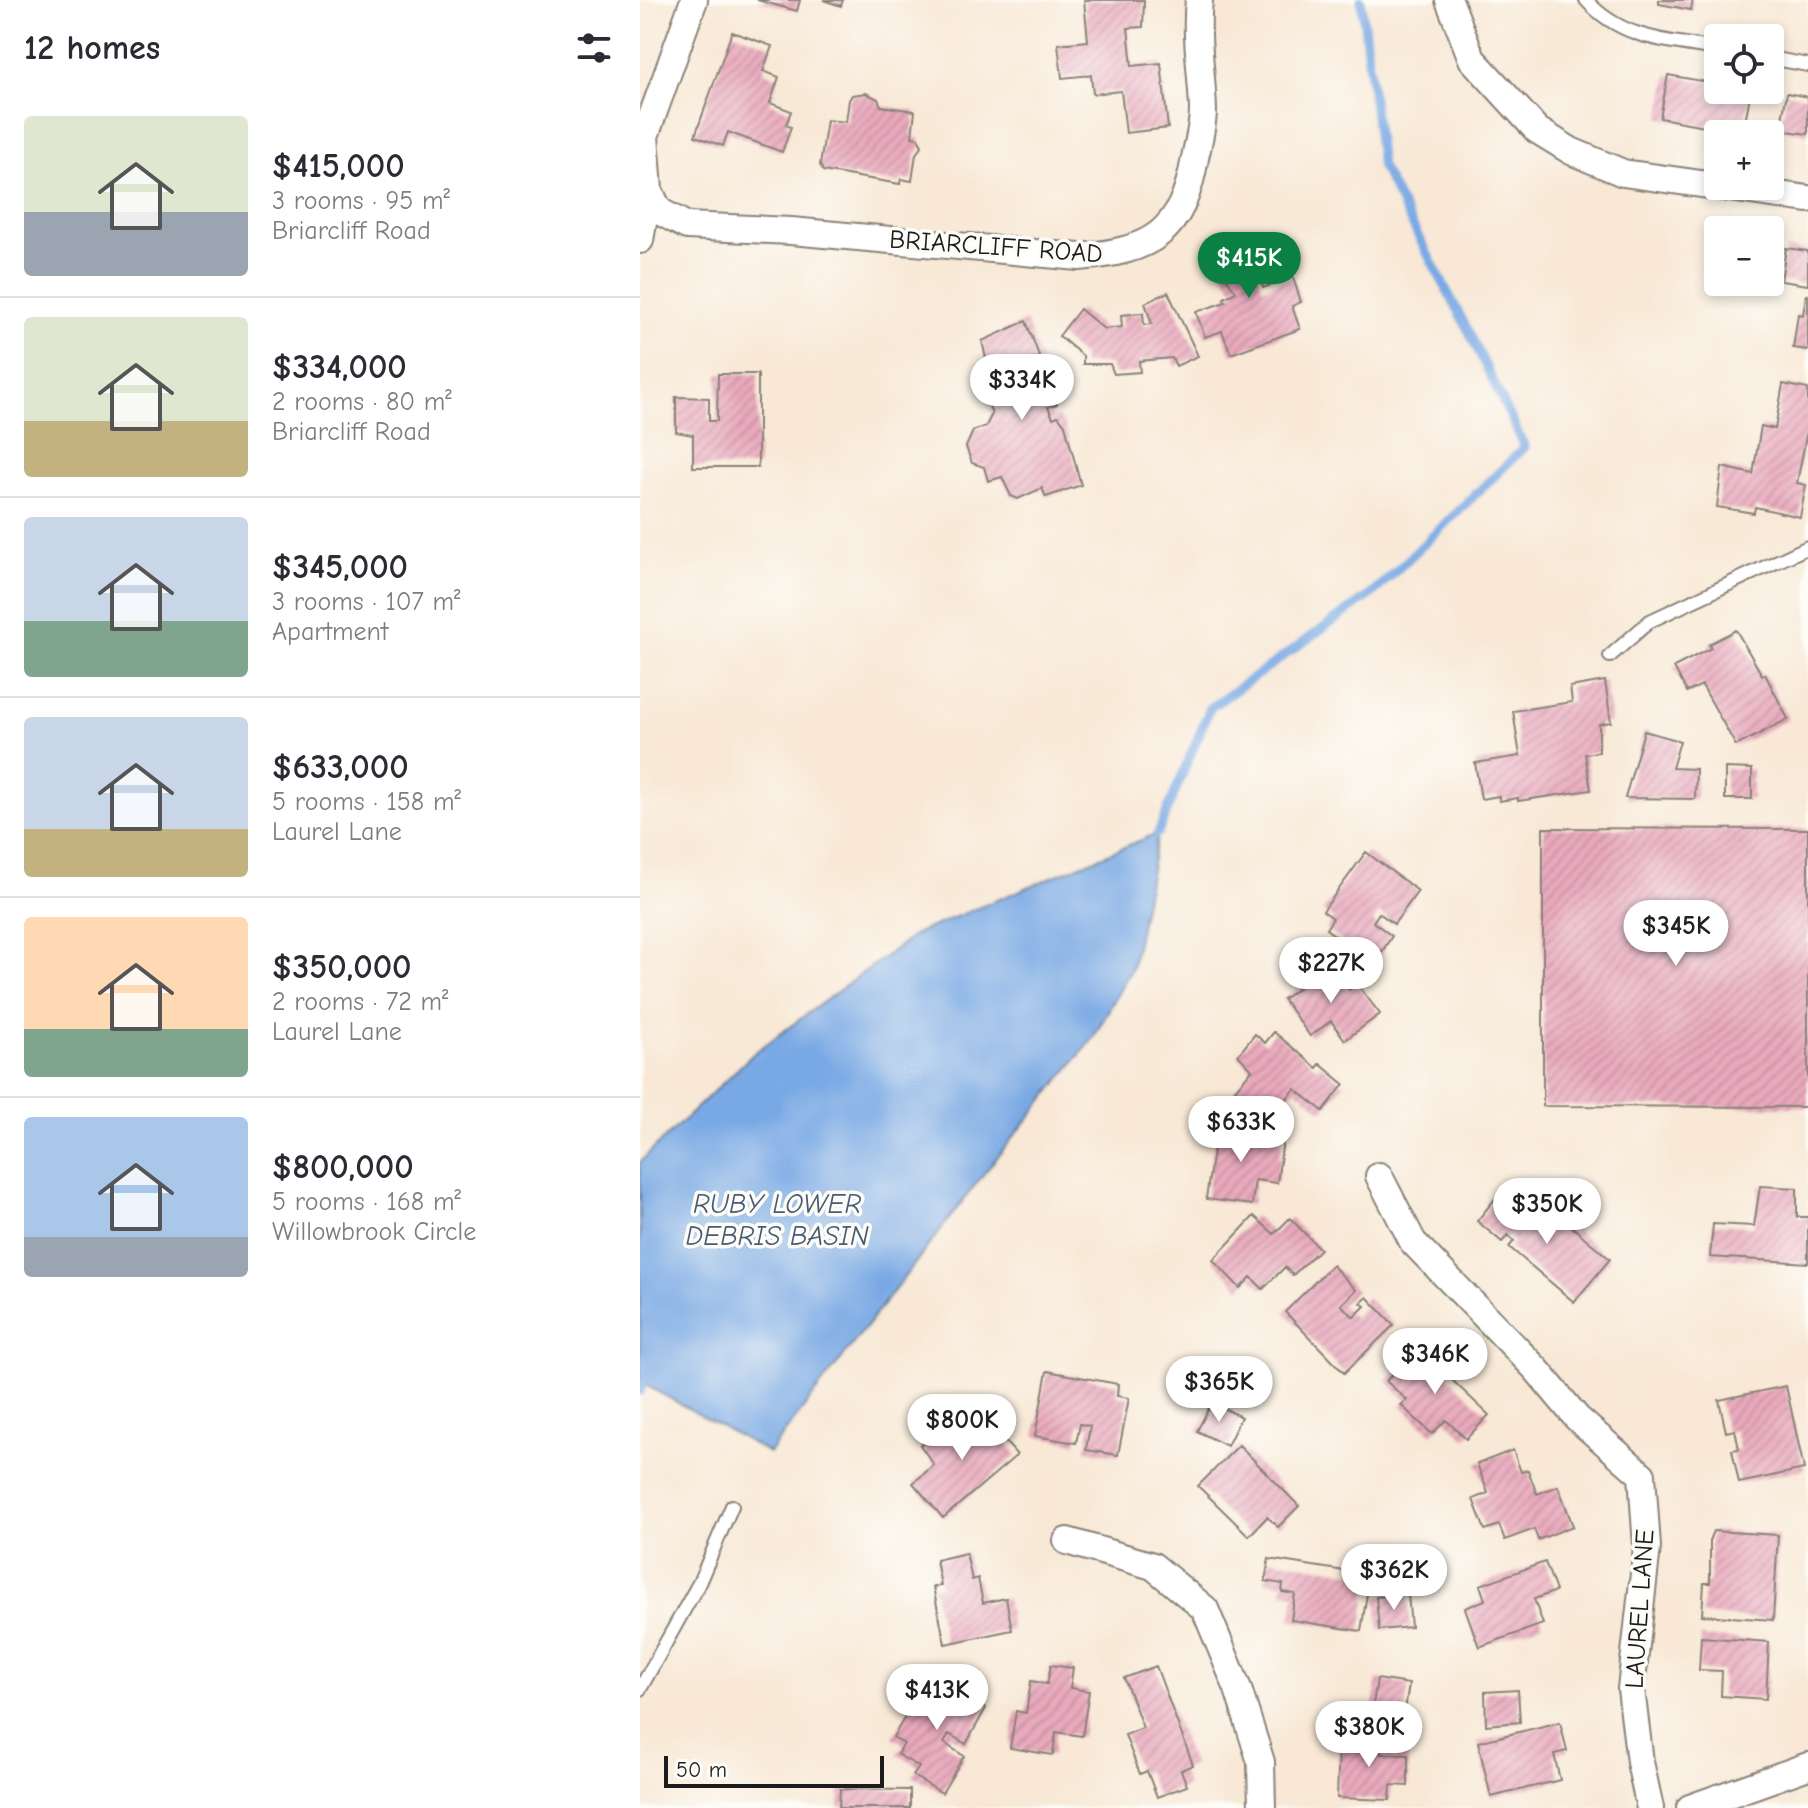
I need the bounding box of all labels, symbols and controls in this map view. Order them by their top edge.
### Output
map controls [1704,24,1784,296]
button: locate [1704,24,1784,104]
icon: filters [572,26,616,70]
text: 12 homes [24,28,160,68]
button: + [1704,120,1784,200]
text: $415,000 [272,146,405,186]
icon: home [88,148,184,244]
text: 3 rooms · 95 m² [272,186,450,216]
text: Briarcliff Road [272,216,431,246]
button: − [1704,216,1784,296]
street label: BRIARCLIFF ROAD [888,225,1104,269]
pin: $415K [1193,232,1305,300]
text: $415K [1216,243,1282,273]
text: $334,000 [272,347,407,387]
icon: home [88,349,184,445]
pin: $334K [966,354,1078,422]
text: $334K [988,365,1056,395]
text: 2 rooms · 80 m² [272,387,452,417]
text: Briarcliff Road [272,417,431,447]
text: $345,000 [272,547,408,587]
icon: home [88,549,184,645]
text: 3 rooms · 107 m² [272,587,461,617]
text: Apartment [272,617,388,647]
text: $633,000 [272,747,409,787]
icon: home [88,749,184,845]
text: 5 rooms · 158 m² [272,787,461,817]
text: Laurel Lane [272,817,402,847]
pin: $345K [1620,900,1732,968]
text: $345K [1641,911,1711,941]
pin: $227K [1275,937,1387,1005]
text: $350,000 [272,947,412,987]
text: $227K [1297,948,1365,978]
icon: home [88,949,184,1045]
text: 2 rooms · 72 m² [272,987,449,1017]
text: Laurel Lane [272,1017,402,1047]
pin: $633K [1185,1096,1297,1164]
text: $633K [1206,1107,1276,1137]
text: $800,000 [272,1147,414,1187]
icon: home [88,1149,184,1245]
pin: $350K [1491,1178,1603,1246]
text: 5 rooms · 168 m² [272,1187,461,1217]
water label: RUBY LOWER DEBRIS BASIN [686,1188,869,1252]
text: $350K [1511,1189,1583,1219]
text: Willowbrook Circle [272,1217,476,1247]
pin: $346K [1379,1328,1491,1396]
text: $346K [1401,1339,1469,1369]
pin: $365K [1163,1356,1275,1424]
text: $365K [1184,1367,1254,1397]
pin: $800K [906,1394,1018,1462]
text: $800K [925,1405,999,1435]
street label: LAUREL LANE [1619,1528,1661,1690]
pin: $362K [1338,1544,1450,1612]
text: $362K [1359,1555,1429,1585]
pin: $413K [881,1664,993,1732]
text: $413K [904,1675,970,1705]
pin: $380K [1313,1701,1425,1769]
text: $380K [1333,1712,1405,1742]
scale bar [664,1752,884,1788]
text: 50 m [676,1757,727,1783]

